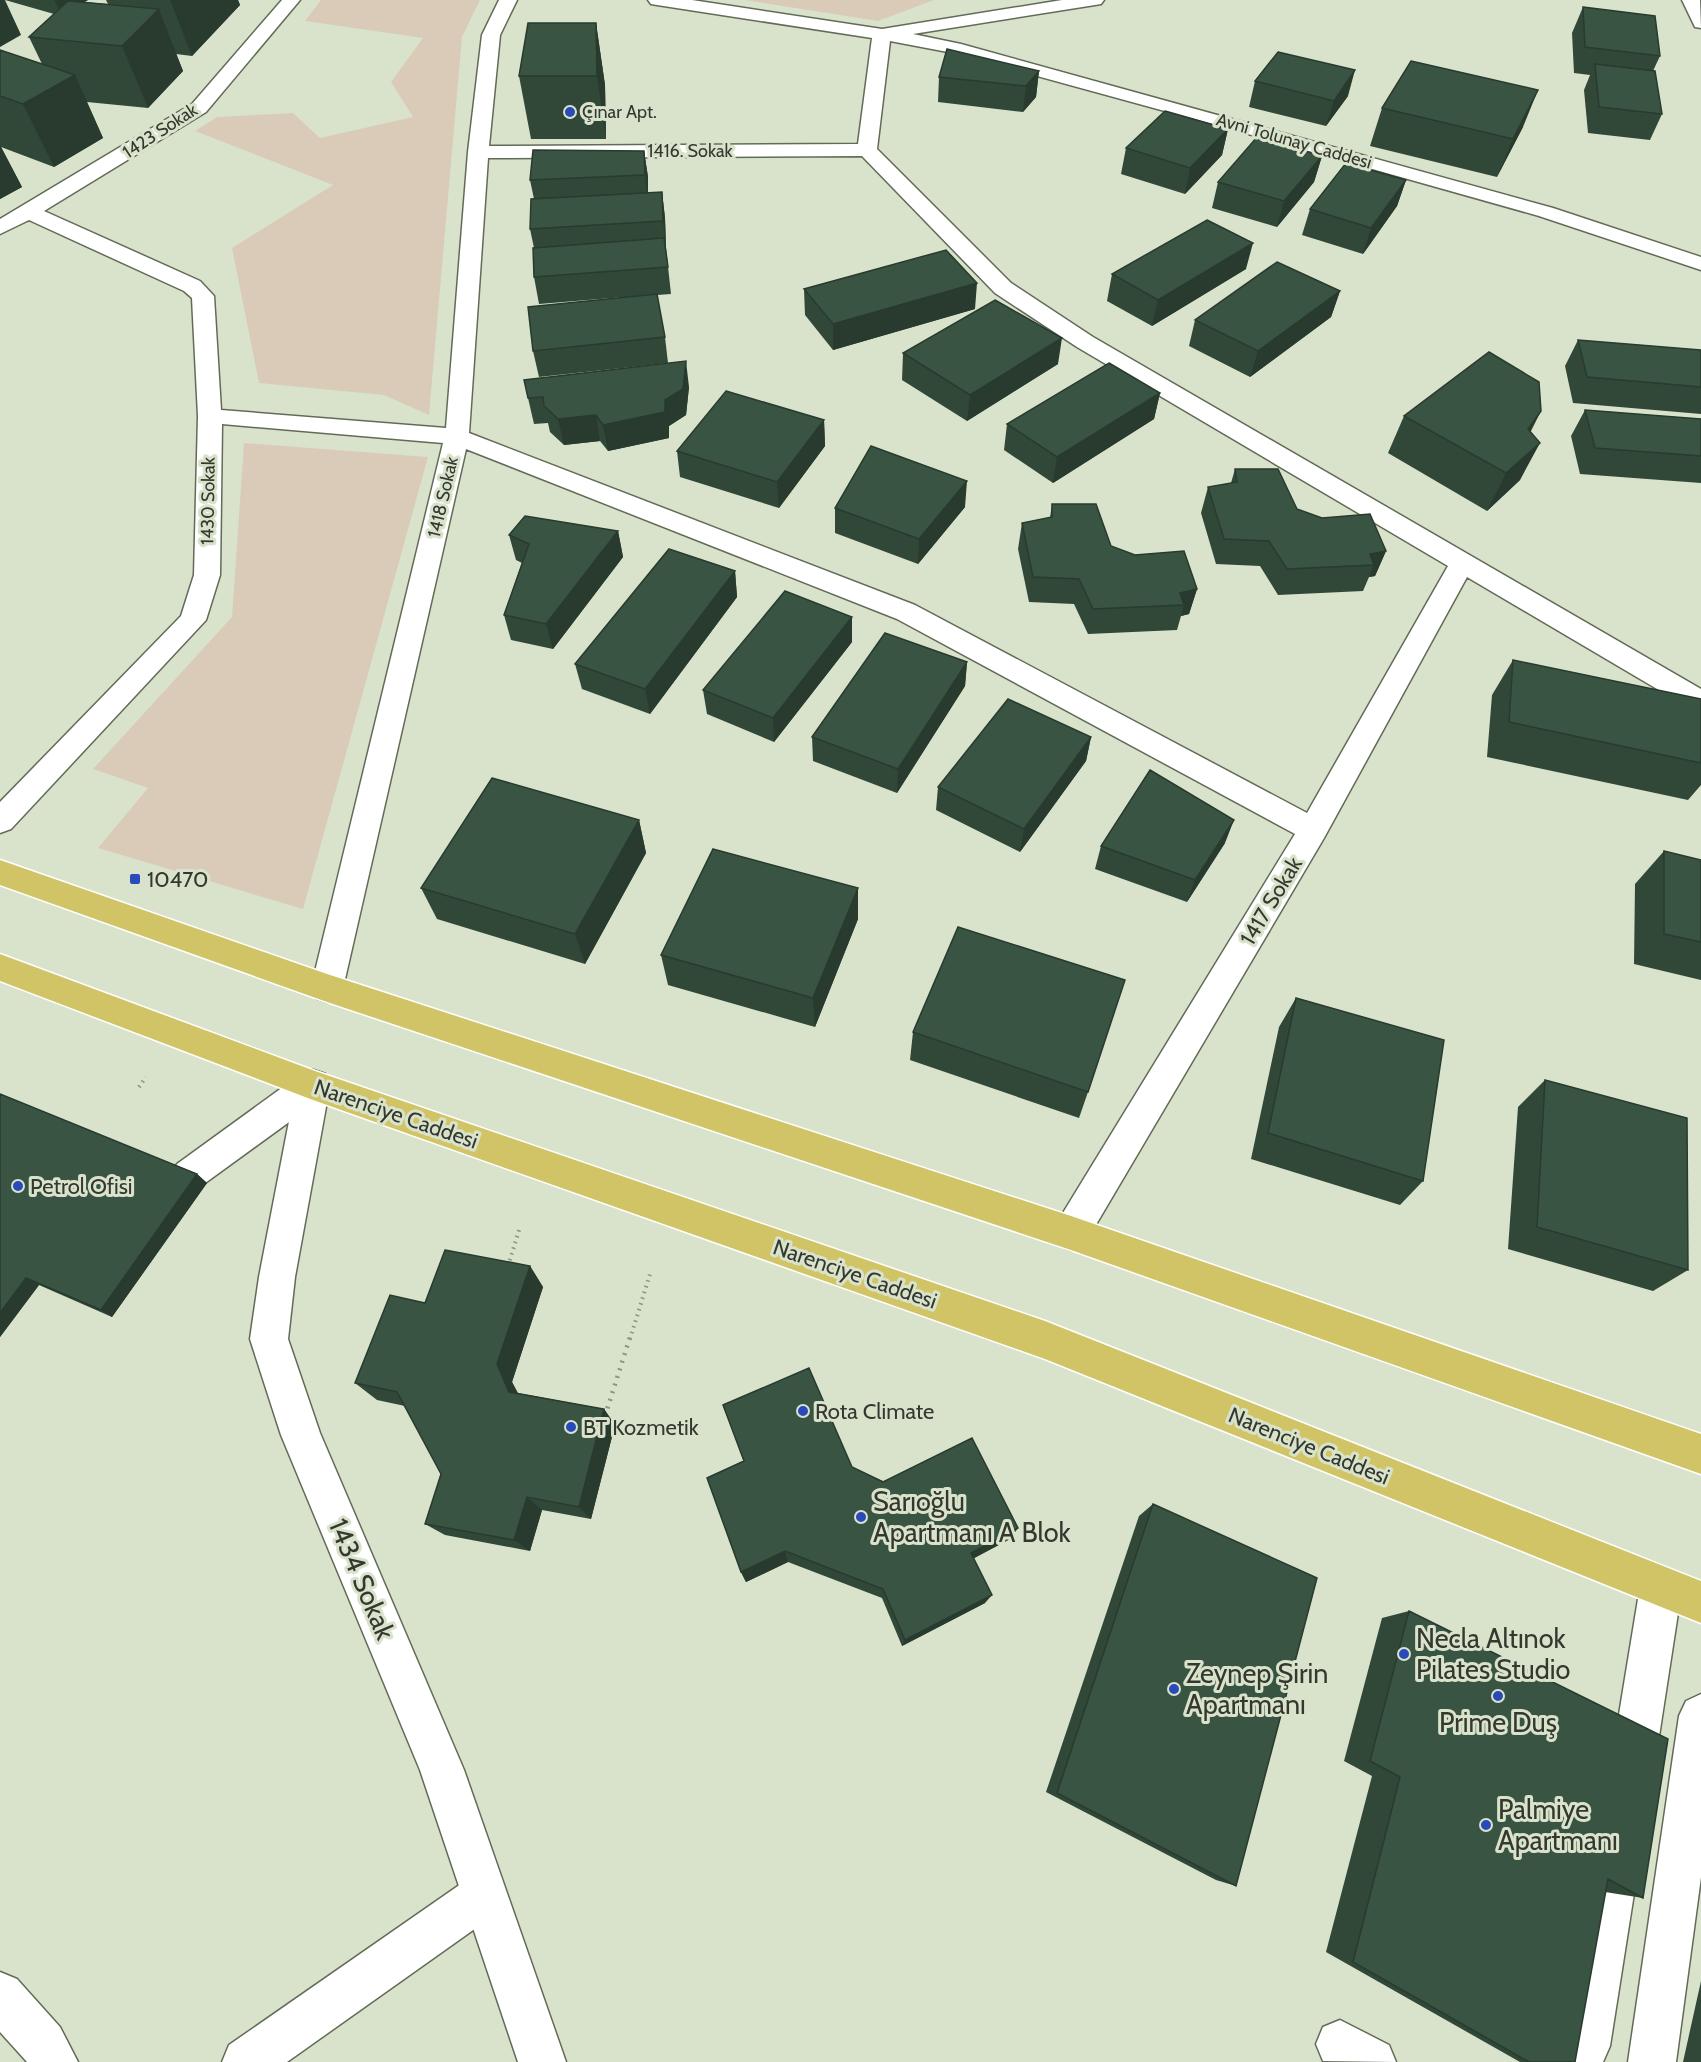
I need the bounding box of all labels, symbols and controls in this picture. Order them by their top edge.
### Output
street label: 1423 Sokak [119,98,202,163]
place label: Çınar Apt. [582,101,657,123]
marker: Çınar Apt. [563,105,577,119]
street label: Avni Tolunay Caddesi [1214,108,1374,174]
street label: 1416. Sokak [647,140,734,162]
street label: 1418 Sokak [423,454,463,540]
street label: 1430 Sokak [196,456,220,545]
street label: 1417 Sokak [1234,852,1308,950]
place label: 10470 [147,866,208,893]
marker: 10470 [128,872,142,886]
street label: Narenciye Caddesi [311,1073,481,1155]
place label: Petrol Ofisi [30,1173,132,1200]
marker: Petrol Ofisi [11,1179,25,1193]
street label: Narenciye Caddesi [770,1233,940,1315]
place label: Rota Climate [815,1398,934,1425]
street label: Narenciye Caddesi [1224,1401,1394,1491]
marker: Rota Climate [796,1404,810,1418]
place label: BT Kozmetik [583,1414,699,1441]
marker: BT Kozmetik [564,1420,578,1434]
place label: Sarıoğlu Apartmanı A Blok [873,1485,1072,1549]
marker: Sarıoğlu Apartmanı A Blok [854,1510,868,1524]
street label: 1434 Sokak [322,1513,403,1645]
place label: Necla Altınok Pilates Studio [1416,1622,1570,1686]
marker: Necla Altınok Pilates Studio [1397,1647,1411,1661]
place label: Zeynep Şirin Apartmanı [1186,1657,1328,1721]
marker: Zeynep Şirin Apartmanı [1167,1682,1181,1696]
marker: Prime Duş [1491,1689,1505,1703]
place label: Prime Duş [1439,1706,1557,1739]
place label: Palmiye Apartmanı [1498,1793,1618,1857]
marker: Palmiye Apartmanı [1479,1818,1493,1832]

